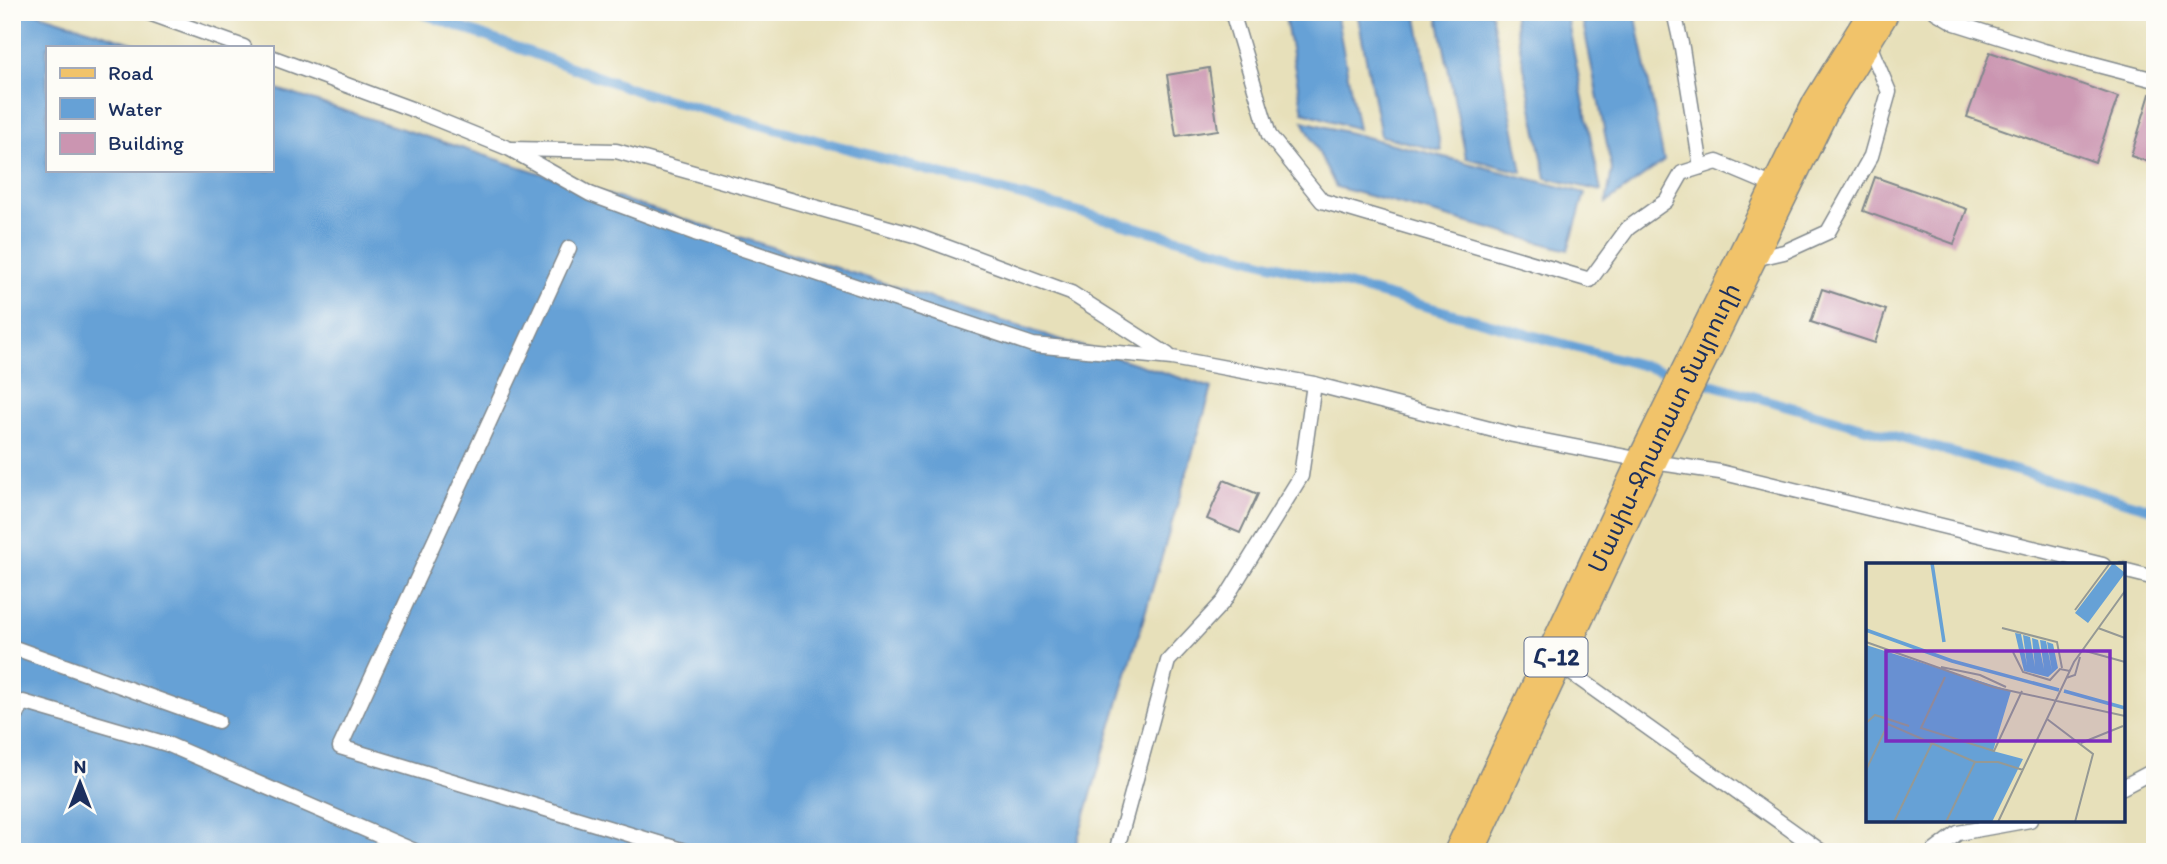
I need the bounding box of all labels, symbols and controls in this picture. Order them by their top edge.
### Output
legend [46,46,273,172]
text: Road [108,60,154,85]
text: Water [108,96,162,121]
text: Building [108,130,184,155]
street label: Մասիս-Ջրառատ մայրուղի [1582,278,1746,577]
inset map [1866,563,2125,822]
road number: Հ-12 [1524,638,1588,677]
north arrow [46,748,116,818]
text: N [74,755,86,778]

